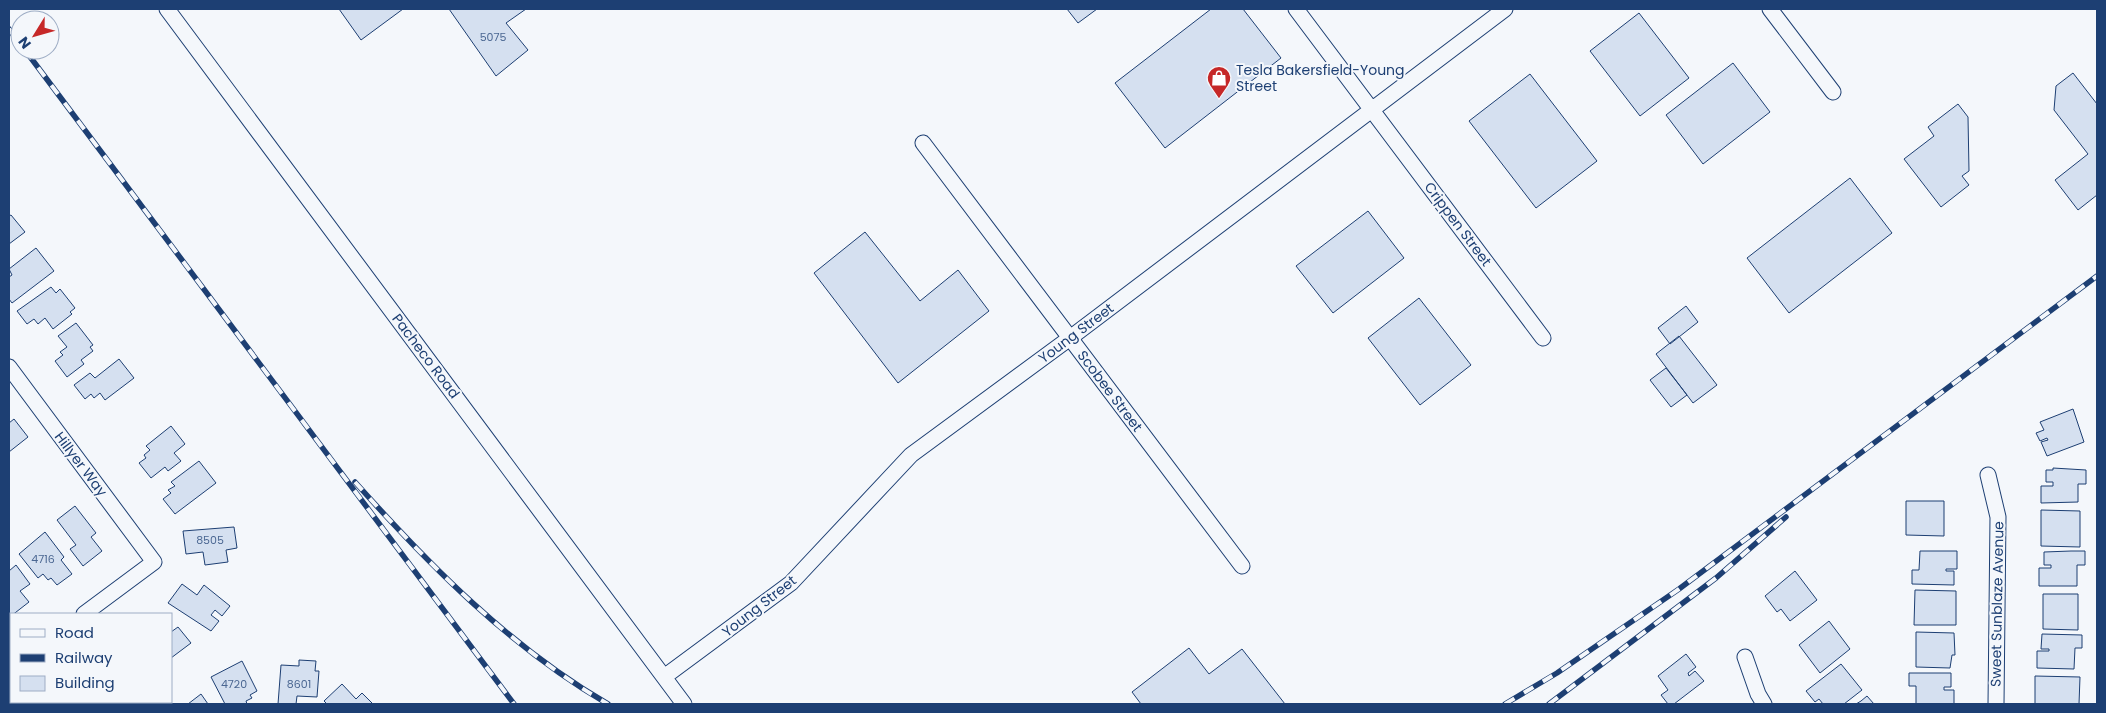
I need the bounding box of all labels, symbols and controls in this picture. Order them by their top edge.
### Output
north arrow [10,10,60,60]
house number: 5075 [480,29,506,45]
text: N [13,33,36,53]
place label: Tesla Bakersfield-Young Street [1236,60,1405,96]
shop icon: Tesla Bakersfield-Young Street [1206,65,1232,99]
street label: Crippen Street [1420,178,1496,270]
street label: Young Street [1034,298,1118,368]
street label: Pacheco Road [388,310,464,402]
street label: Scobee Street [1073,346,1147,436]
street label: Hillyer Way [50,427,112,501]
street label: Sweet Sunblaze Avenue [1986,521,2008,687]
house number: 8505 [196,532,224,548]
house number: 4716 [31,551,55,567]
street label: Young Street [718,571,800,641]
legend [10,613,172,703]
text: Road [55,622,94,643]
text: Railway [55,647,113,668]
text: Building [55,672,115,693]
house number: 4720 [221,676,247,692]
house number: 8601 [287,676,311,692]

